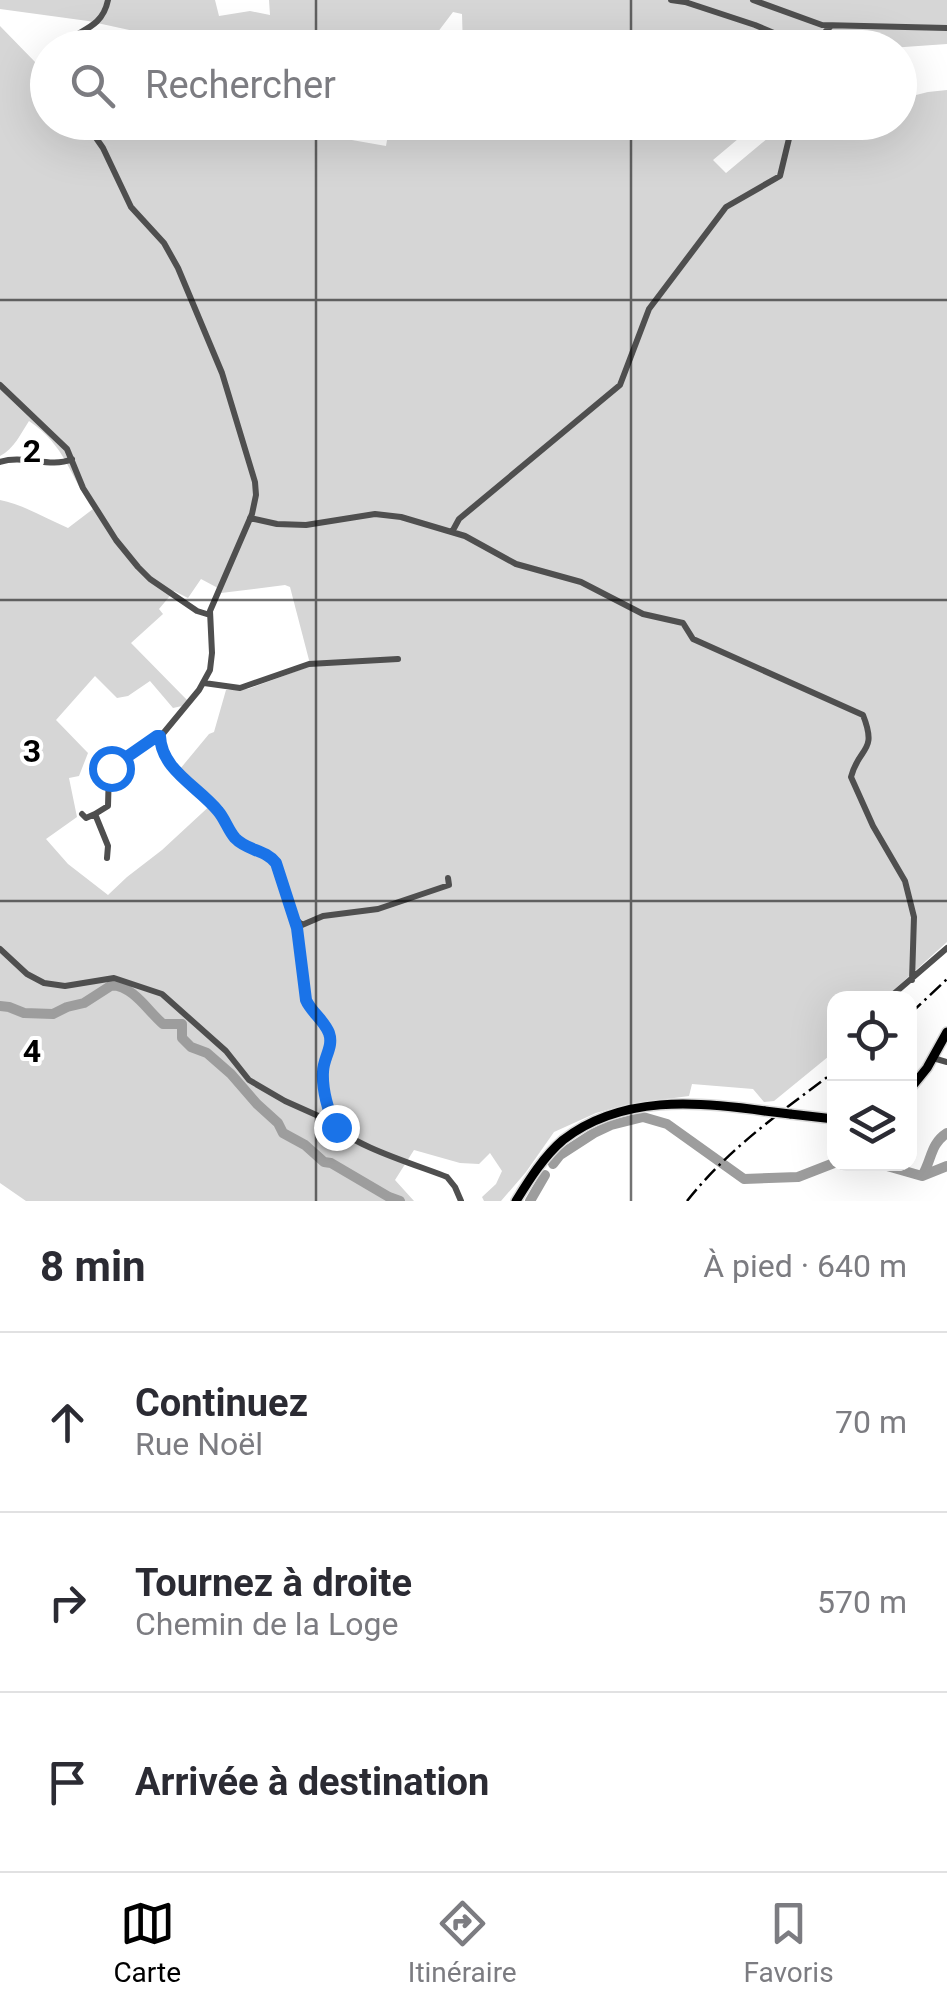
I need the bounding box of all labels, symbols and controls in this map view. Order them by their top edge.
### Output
search box [30,30,917,140]
icon: search [65,58,120,113]
text: Rechercher [145,63,336,107]
text: 2 [23,432,41,470]
text: 3 [23,732,41,770]
route start [89,746,135,792]
map controls [827,991,917,1171]
button: locate [827,991,917,1081]
text: 4 [23,1032,41,1070]
button: layers [827,1081,917,1171]
route end [314,1105,360,1151]
text: 8 min [40,1242,146,1291]
text: À pied · 640 m [703,1247,907,1285]
text: Continuez [135,1381,308,1425]
icon: ahead [40,1395,95,1450]
text: 70 m [835,1403,907,1441]
text: Rue Noël [135,1425,263,1463]
text: Tournez à droite [135,1561,412,1605]
icon: right [40,1575,95,1630]
text: 570 m [817,1583,907,1621]
text: Chemin de la Loge [135,1605,398,1643]
icon: arrive [40,1755,95,1810]
text: Arrivée à destination [135,1760,489,1804]
tab: Carte [113,1896,181,1989]
tab: Itinéraire [408,1896,517,1989]
tab: Favoris [743,1896,834,1989]

